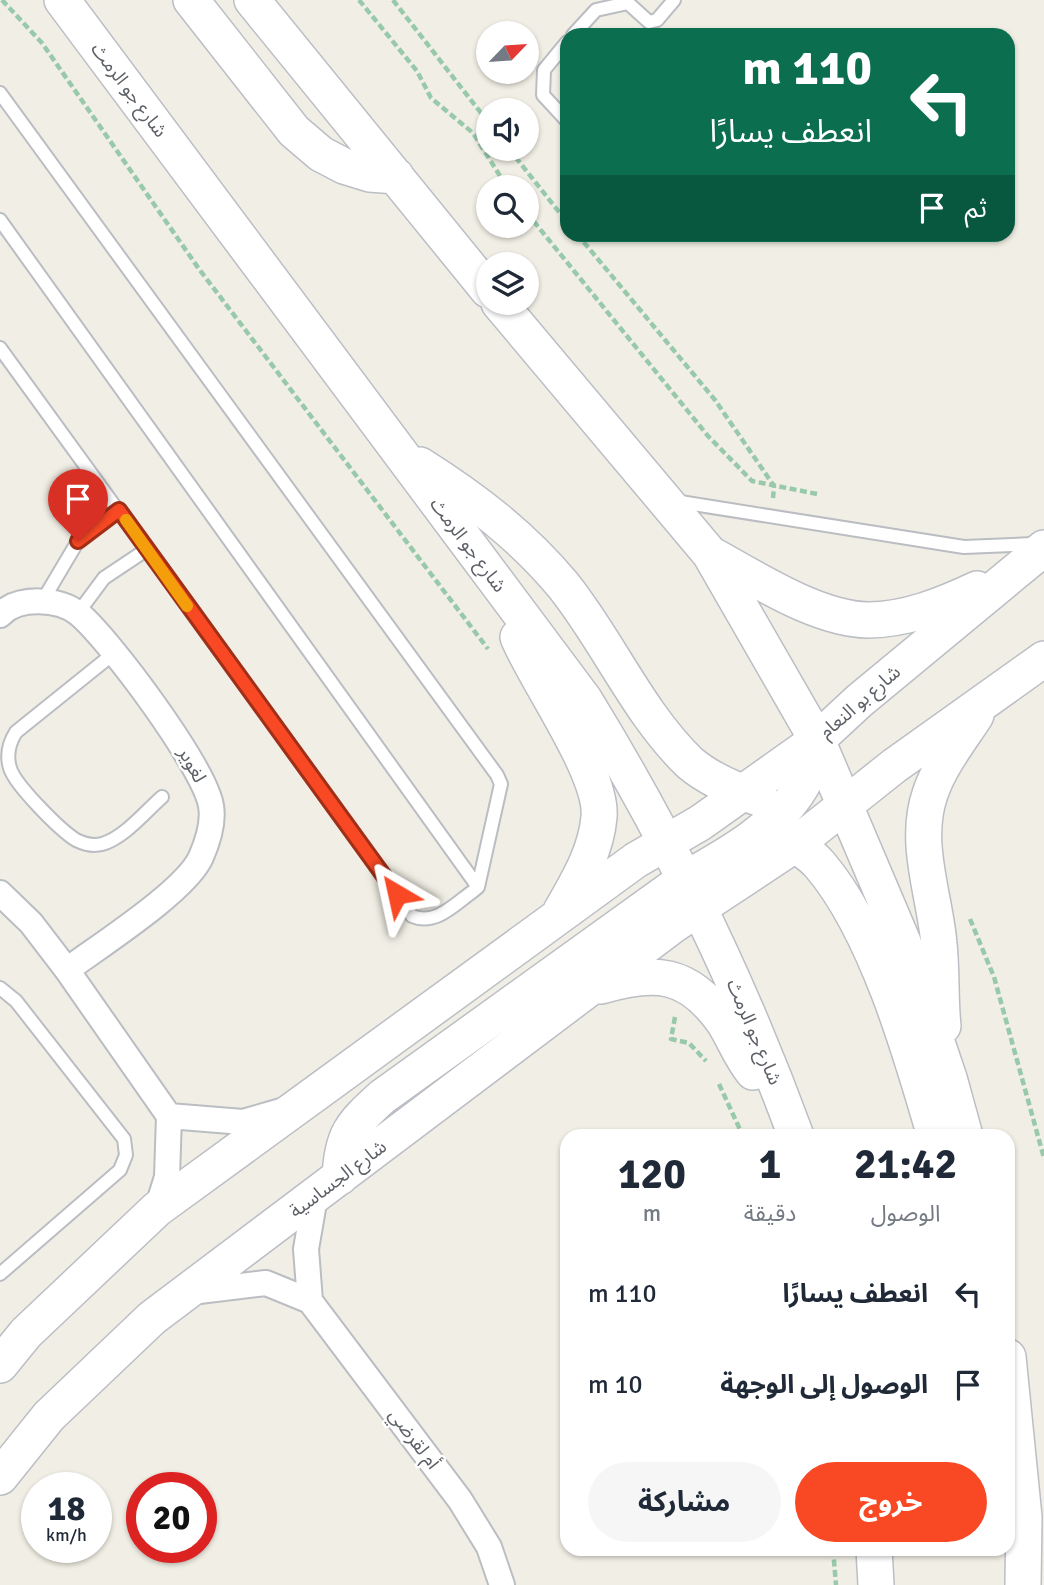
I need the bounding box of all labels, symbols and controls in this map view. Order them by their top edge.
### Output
north arrow [476,21,539,84]
map controls [476,21,539,315]
street label: شارع جو الرمث [85,38,172,143]
text: 110 m [742,38,872,98]
icon: left [896,56,987,147]
button: sound [476,98,539,161]
text: انعطف يسارًا [710,112,872,151]
button: search [476,175,539,238]
icon: arrive [913,189,951,227]
text: ثم [965,193,987,225]
button: layers [476,252,539,315]
pin [48,469,108,541]
icon: arrive [59,480,97,518]
street label: شارع جو الرمث [424,493,511,598]
street label: شارع بو النعام [814,660,907,745]
street label: لغوير [172,742,211,787]
position arrow [360,857,434,931]
street label: شارع جو الرمث [720,976,787,1089]
street label: شارع الجساسية [285,1135,392,1224]
text: 1 [759,1139,781,1190]
text: 21:42 [854,1139,957,1190]
text: 120 [618,1149,686,1200]
text: m [643,1199,661,1228]
text: دقيقة [744,1199,796,1228]
text: الوصول [871,1199,941,1228]
icon: left [949,1275,987,1313]
text: 110 m [588,1278,657,1310]
text: انعطف يسارًا [783,1278,928,1310]
icon: arrive [949,1366,987,1404]
text: 10 m [588,1369,643,1401]
text: الوصول إلى الوجهة [720,1369,928,1401]
street label: أم لقرضي [381,1404,445,1476]
button: مشاركة [588,1462,781,1542]
button: خروج [795,1462,987,1542]
speed limit sign: 20 [126,1472,217,1563]
text: 18 [48,1487,85,1530]
text: km/h [46,1524,87,1546]

